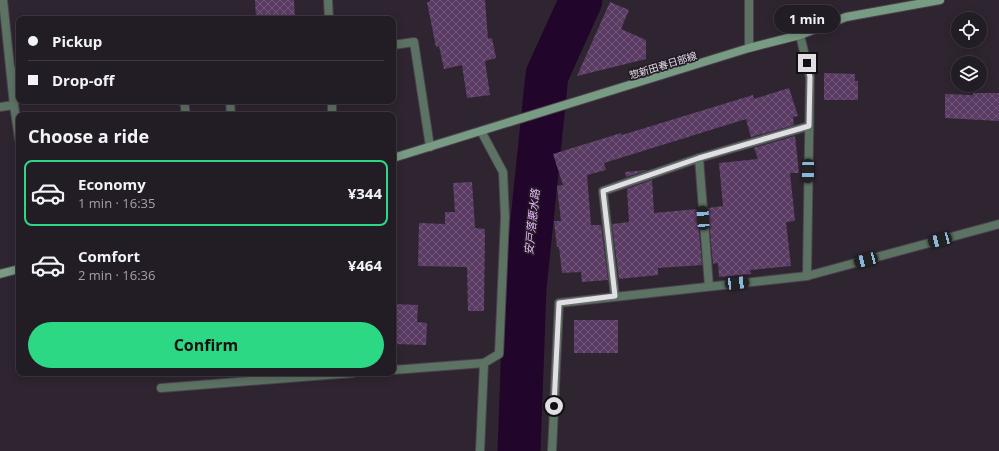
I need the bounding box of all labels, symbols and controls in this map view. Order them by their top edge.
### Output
callout: 1 min [774,5,840,33]
text: 1 min [789,10,825,28]
map controls [951,12,987,92]
button: locate [951,12,987,48]
text: Pickup [52,31,102,51]
street label: 惣新田春日部線 [627,48,699,82]
route end [798,54,816,72]
button: layers [951,56,987,92]
text: Drop-off [52,70,114,90]
text: Choose a ride [28,124,149,148]
car [802,159,814,183]
text: Economy [78,174,146,194]
icon: car [30,175,66,211]
text: ¥344 [348,183,382,203]
water label: 安戸落悪水路 [521,187,543,256]
text: 1 min · 16:35 [78,194,155,212]
car [696,206,710,230]
car [927,231,953,249]
text: Comfort [78,246,140,266]
icon: car [30,247,66,283]
car [853,251,879,269]
text: ¥464 [348,255,382,275]
text: 2 min · 16:36 [78,266,155,284]
car [724,276,750,290]
button: Confirm [28,322,384,368]
route start [545,397,563,415]

